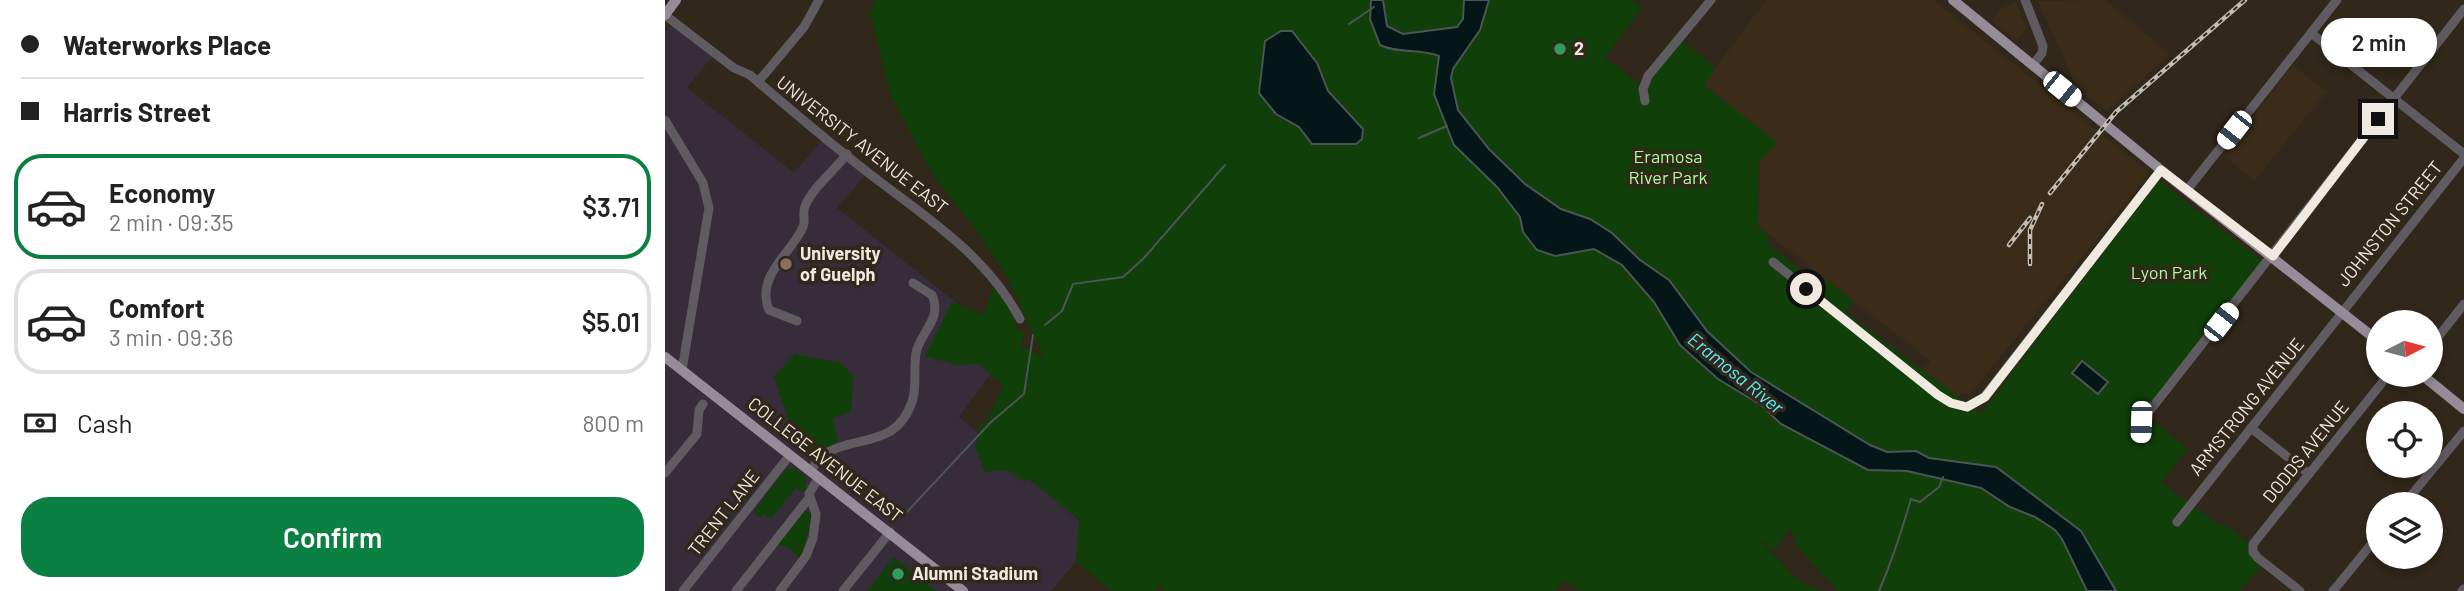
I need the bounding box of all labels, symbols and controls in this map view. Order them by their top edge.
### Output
callout: 2 min [2320,18,2436,66]
text: 2 min [2352,28,2406,56]
text: Waterworks Place [63,29,271,60]
place label: 2 [1574,37,1584,59]
marker: 2 [1552,41,1568,57]
car [2040,68,2085,110]
street label: UNIVERSITY AVENUE EAST [773,71,953,218]
text: Harris Street [63,96,211,127]
route end [2362,103,2394,135]
car [2213,107,2256,153]
park label: Eramosa River Park [1629,145,1707,188]
street label: JOHNSTON STREET [2332,156,2447,291]
icon: car [25,175,88,238]
text: Economy [109,177,215,208]
text: $3.71 [582,191,640,222]
text: 2 min · 09:35 [109,208,234,236]
place label: University of Guelph [800,242,881,285]
marker: University of Guelph [778,256,794,272]
park label: Lyon Park [2131,261,2207,283]
route start [1790,273,1822,305]
icon: car [25,290,88,353]
text: Comfort [109,292,205,323]
car [2200,299,2243,345]
text: $5.01 [582,306,640,337]
north arrow [2366,310,2443,387]
map controls [2366,310,2443,569]
text: 3 min · 09:36 [109,323,233,351]
water label: Eramosa River [1684,327,1790,419]
street label: ARMSTRONG AVENUE [2184,333,2308,479]
street label: COLLEGE AVENUE EAST [744,392,907,526]
street label: DODDS AVENUE [2257,396,2353,507]
car [2130,401,2153,443]
button: locate [2366,401,2443,478]
icon: cash [21,404,59,442]
text: Cash [77,407,132,438]
text: 800 m [582,409,644,437]
street label: TRENT LANE [683,465,764,560]
button: layers [2366,492,2443,569]
button: Confirm [21,497,644,577]
place label: Alumni Stadium [912,562,1038,584]
marker: Alumni Stadium [890,566,906,582]

